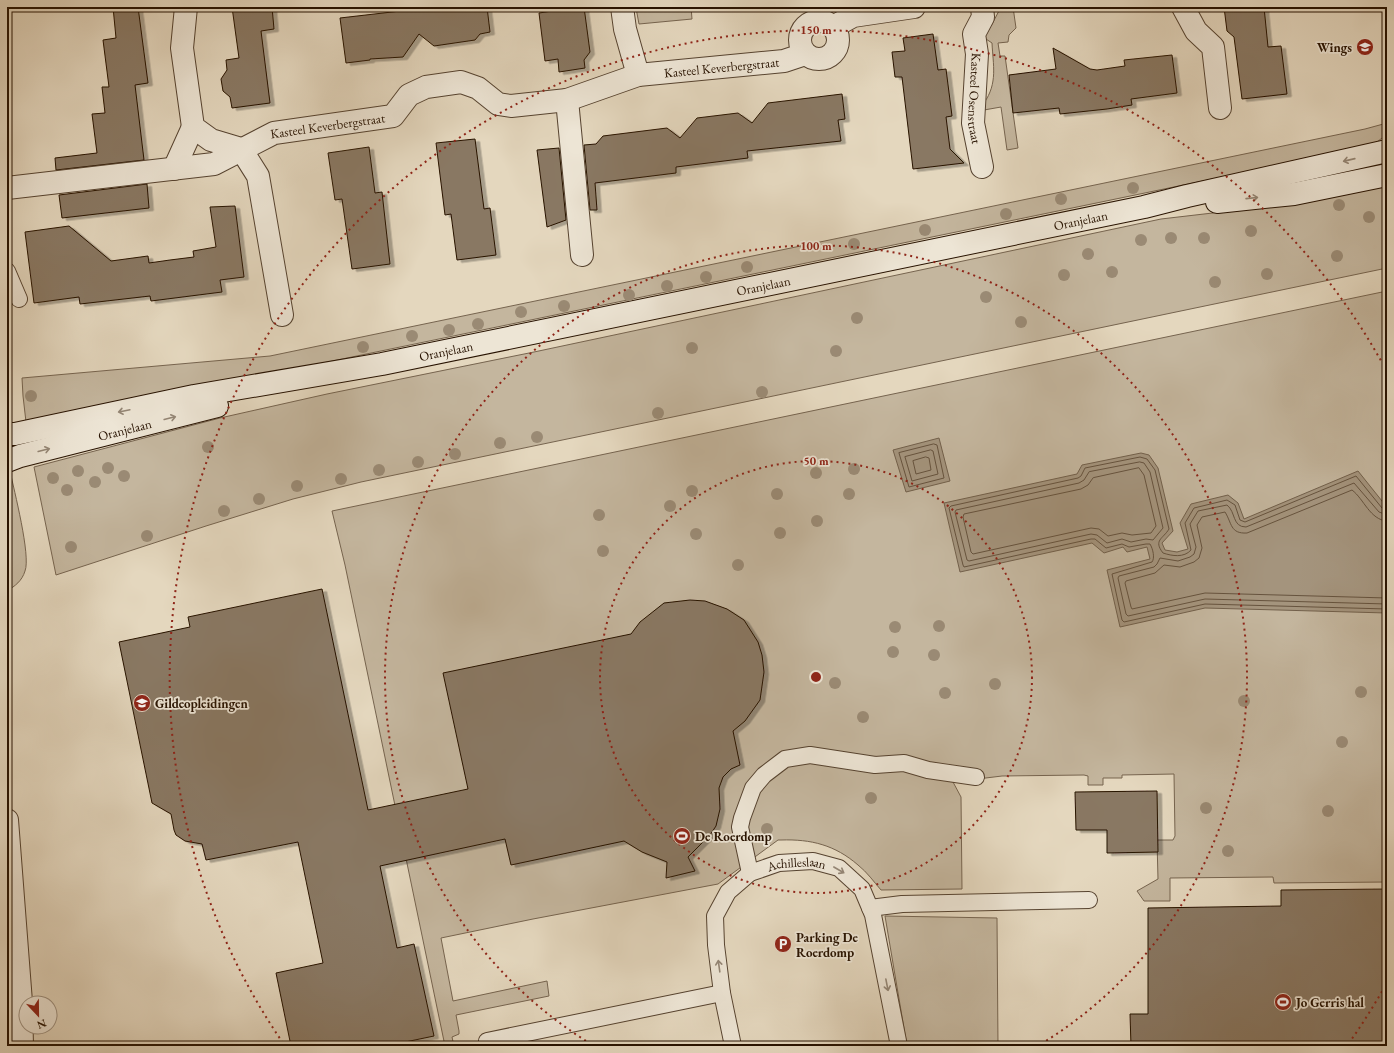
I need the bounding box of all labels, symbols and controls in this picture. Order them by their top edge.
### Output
text: 150 m [800,22,832,38]
school or university icon: Wings [1355,37,1375,57]
place label: Wings [1317,39,1352,56]
street label: Kasteel Osenstraat [964,52,986,145]
street label: Kasteel Keverbergstraat [663,53,780,81]
street label: Kasteel Keverbergstraat [269,109,386,142]
one-way arrow [1343,156,1356,164]
one-way arrow [1245,194,1258,202]
street label: Oranjelaan [1052,206,1109,234]
text: 100 m [800,238,832,254]
street label: Oranjelaan [735,272,792,299]
street label: Oranjelaan [417,337,475,365]
one-way arrow [118,407,131,415]
street label: Oranjelaan [96,414,153,444]
one-way arrow [164,414,177,421]
one-way arrow [38,446,51,453]
text: 50 m [803,453,829,469]
centre of rings [809,670,823,684]
school or university icon: Gildeopleidingen [132,693,152,713]
place label: Gildeopleidingen [155,695,248,712]
sports icon: De Roerdomp [672,826,692,846]
place label: De Roerdomp [695,828,772,845]
street label: Achilleslaan [763,852,828,875]
one-way arrow [833,867,845,874]
place label: Parking De Roerdomp [796,929,858,961]
parking icon: Parking De Roerdomp [773,934,793,954]
one-way arrow [715,960,723,973]
one-way arrow [883,978,891,991]
sports icon: Jo Gerris hal [1273,992,1293,1012]
place label: Jo Gerris hal [1294,994,1364,1011]
north arrow [18,995,58,1035]
text: N [35,1016,48,1032]

